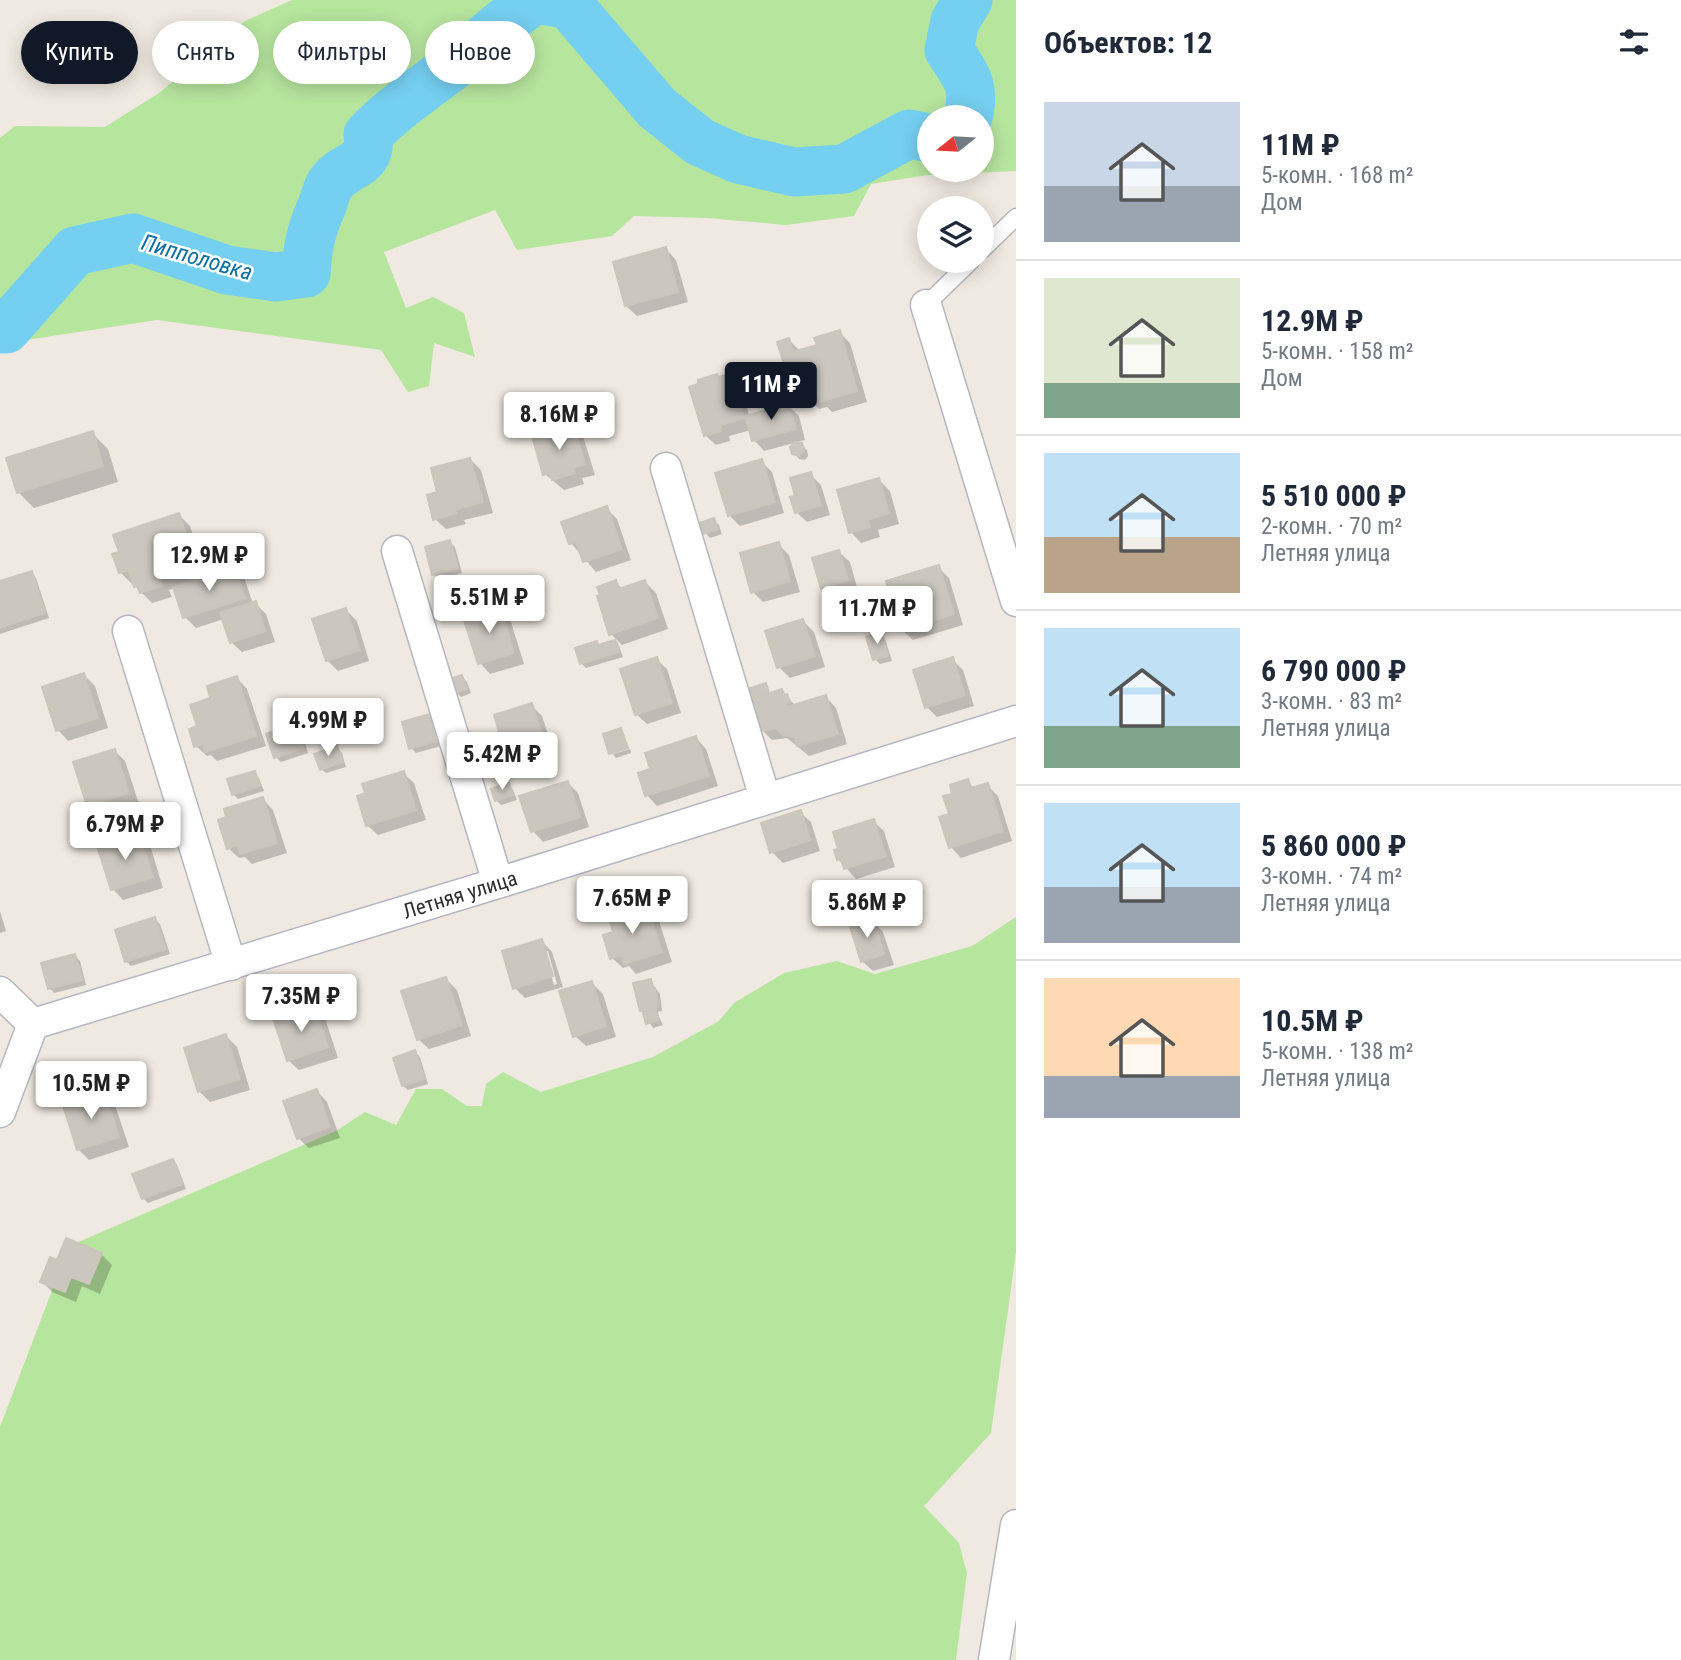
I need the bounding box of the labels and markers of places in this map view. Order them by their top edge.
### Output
pin: 11M ₽ [722,362,820,422]
pin: 8.16M ₽ [494,392,624,452]
pin: 12.9M ₽ [144,534,274,593]
pin: 5.51M ₽ [424,576,554,635]
pin: 11.7M ₽ [812,586,942,646]
pin: 4.99M ₽ [263,698,393,758]
pin: 5.42M ₽ [437,732,567,792]
pin: 6.79M ₽ [60,802,190,862]
pin: 7.65M ₽ [567,876,697,936]
pin: 5.86M ₽ [802,880,932,940]
pin: 7.35M ₽ [236,974,366,1034]
pin: 10.5M ₽ [26,1062,156,1121]

